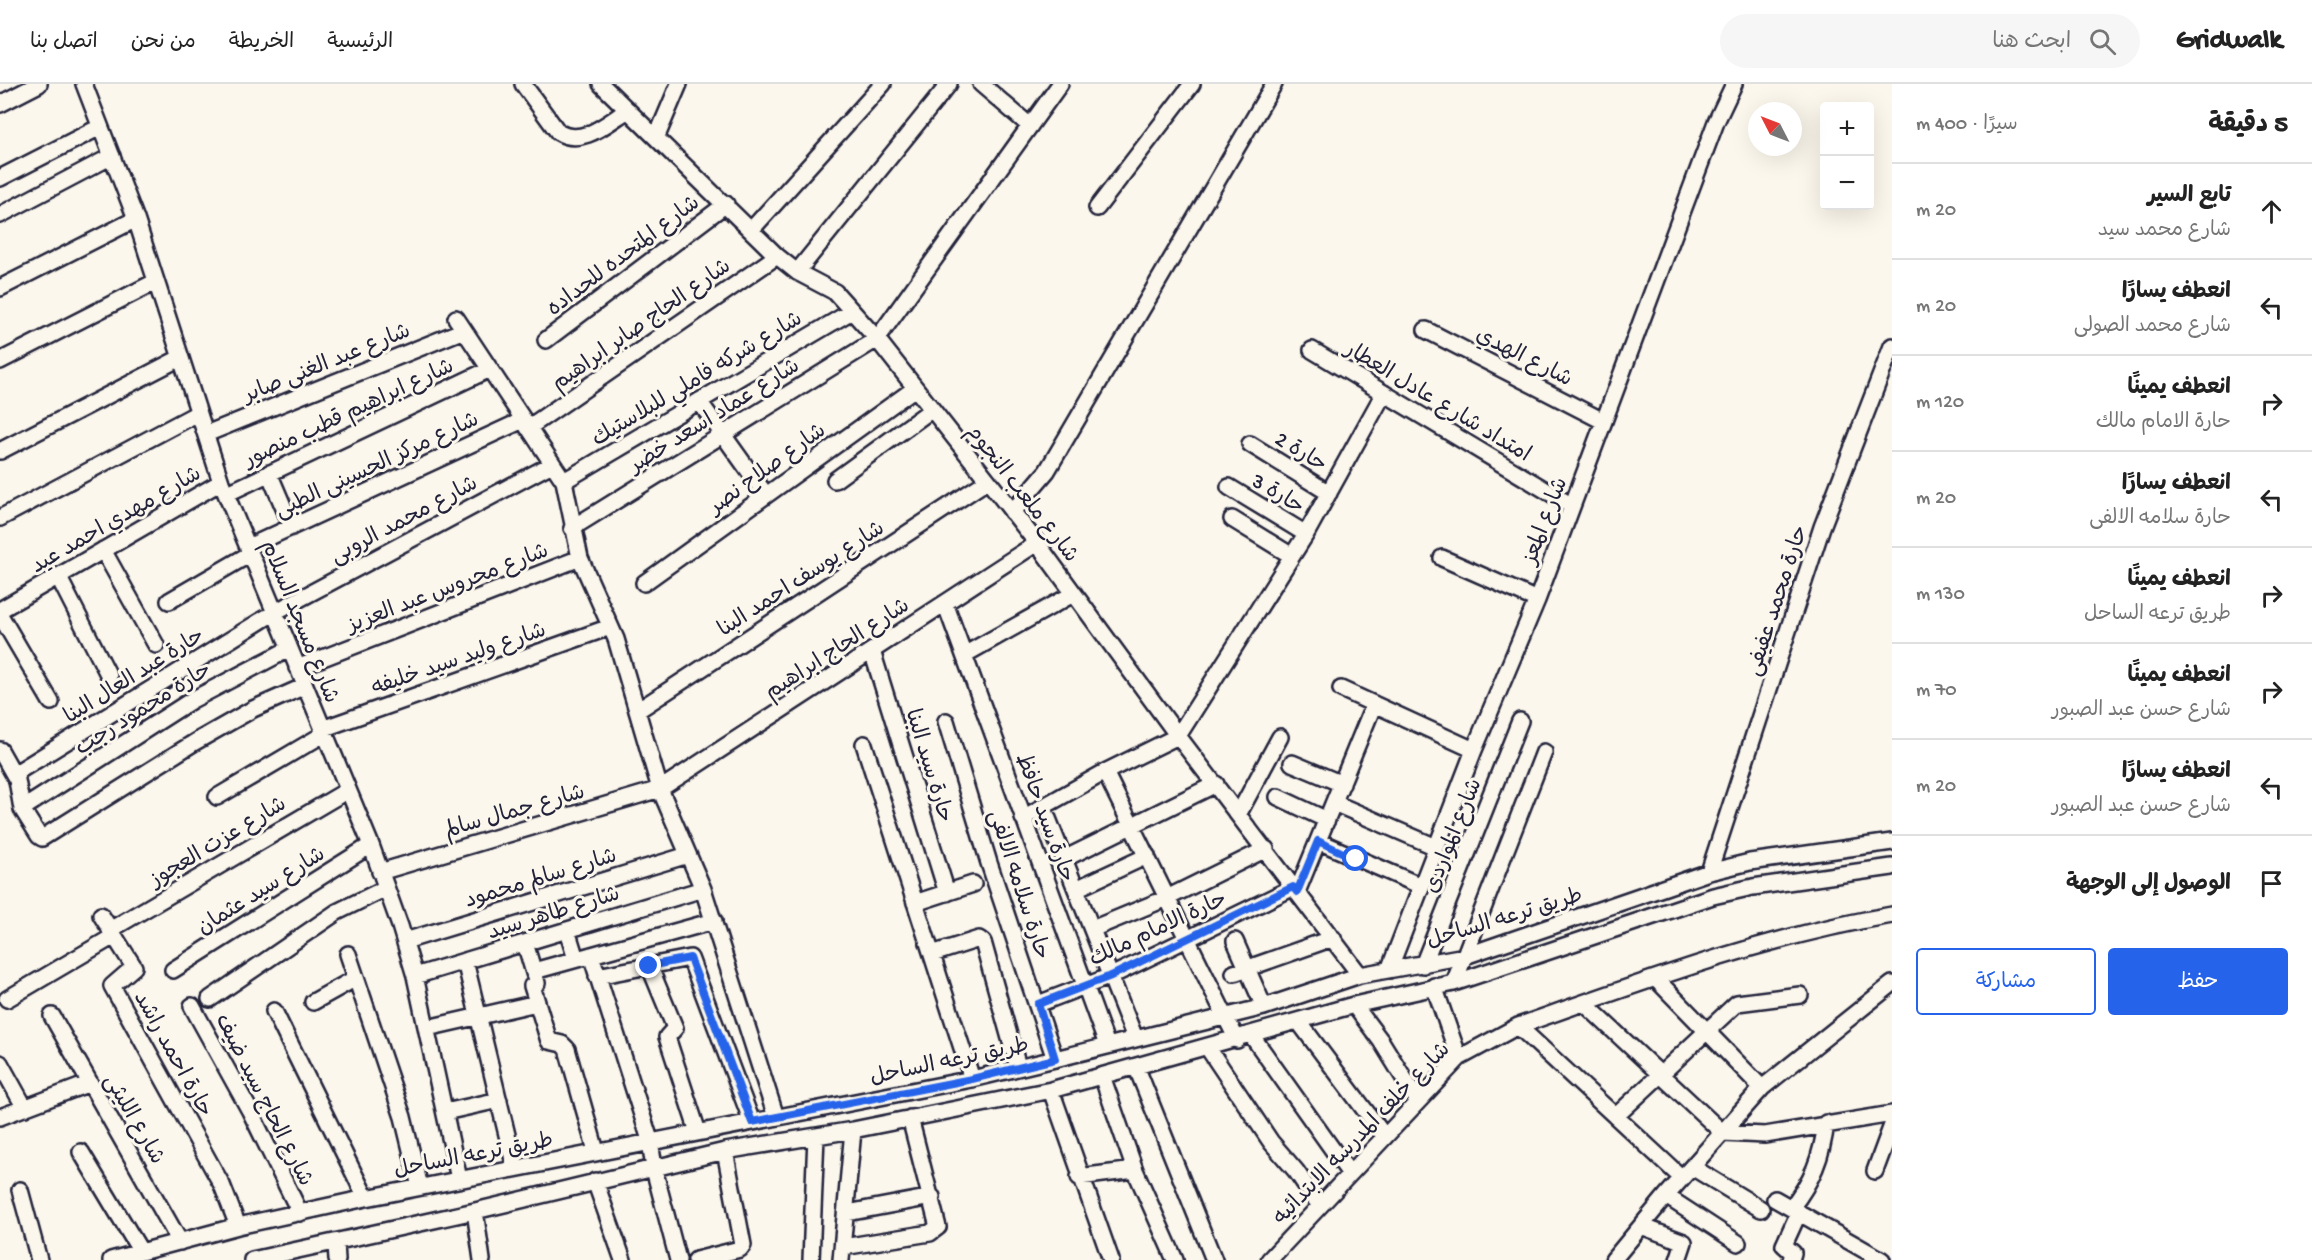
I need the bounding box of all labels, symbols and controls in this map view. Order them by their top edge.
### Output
search box [1720,14,2140,68]
icon: search [2086,25,2119,58]
text: Gridwalk [2176,25,2282,58]
text: ابحث هنا [1992,30,2071,56]
text: اتصل بنا [30,31,98,56]
text: من نحن [131,31,196,56]
text: الخريطة [229,31,294,56]
text: الرئيسية [327,31,393,56]
north arrow [1748,102,1802,156]
map controls [1820,102,1874,210]
button: + [1820,102,1874,156]
text: 5 دقيقة [2208,111,2288,142]
text: سيرًا · 400 m [1916,114,2018,137]
button: − [1820,156,1874,210]
text: تابع السير [2147,184,2231,210]
street label: شارع المتحده للحداده [543,191,706,323]
icon: ahead [2255,195,2288,228]
text: 20 m [1916,200,1956,223]
text: شارع محمد سيد [2098,220,2231,243]
street label: شارع الحاج صابر ابراهيم [548,255,737,398]
text: انعطف يسارًا [2122,280,2231,306]
icon: left [2255,291,2288,324]
text: 20 m [1916,296,1956,319]
street label: شارع شركه فاملي للبلاستيك [588,307,810,456]
text: شارع محمد الصولى [2074,316,2231,339]
street label: شارع عبد الغنى صابر [238,319,415,411]
street label: شارع الهدي [1471,323,1576,394]
street label: امتداد شارع عادل العطار [1338,337,1535,469]
street label: شارع عماد اسعد خضر [623,354,805,482]
street label: شارع ابراهيم قطب منصور [239,355,459,476]
text: انعطف يمينًا [2128,376,2231,402]
icon: right [2255,387,2288,420]
text: 120 m [1916,392,1964,415]
street label: شارع مركز الحسينى الطبى [272,408,484,525]
text: حارة الامام مالك [2096,412,2231,435]
street label: شارع صلاح نصر [703,419,832,523]
street label: شارع ملعب النجوم [958,420,1083,569]
street label: حارة 2 [1269,427,1331,479]
street label: شارع مهدي احمد عيد [27,462,207,581]
street label: حارة 3 [1245,469,1308,522]
street label: شارع محمد الروبى [327,472,483,571]
text: انعطف يسارًا [2122,472,2231,498]
street label: شارع المعز [1518,474,1575,570]
icon: left [2255,483,2288,516]
text: 20 m [1916,488,1956,511]
text: حارة سلامه الالفى [2089,508,2231,531]
street label: شارع يوسف احمد البنا [714,517,890,644]
street label: حارة محمد عفيفى [1742,523,1815,680]
street label: شارع مسجد السلام [254,537,343,708]
street label: شارع محروس عبد العزيز [342,539,553,641]
text: انعطف يمينًا [2128,568,2231,594]
icon: right [2255,579,2288,612]
text: 130 m [1916,584,1965,607]
street label: شارع الحاج ابراهيم [761,594,915,707]
text: طريق ترعه الساحل [2084,604,2231,627]
street label: شارع وليد سيد خليفه [369,619,550,703]
street label: حارة عبد العال البنا [60,624,210,731]
street label: حارة محمود رجب [71,658,217,763]
text: انعطف يمينًا [2128,664,2231,690]
icon: right [2255,675,2288,708]
text: 70 m [1916,680,1957,703]
text: شارع حسن عبد الصبور [2052,700,2231,723]
street label: حارة سيد البنا [898,706,957,826]
street label: حارة سيد حافظ [1008,751,1079,886]
text: انعطف يسارًا [2122,760,2231,786]
icon: left [2255,771,2288,804]
street label: شارع المواردى [1420,775,1489,898]
text: 20 m [1916,776,1956,799]
street label: شارع جمال سالم [442,780,589,846]
street label: شارع عزت العجوز [144,792,292,895]
text: شارع حسن عبد الصبور [2052,796,2231,819]
street label: حارة سلامه الالفى [981,807,1054,963]
street label: شارع سيد عثمان [193,843,331,942]
street label: شارع سالم محمود [462,844,621,916]
route start [1342,845,1368,871]
icon: arrive [2255,867,2288,900]
text: الوصول إلى الوجهة [2066,872,2231,898]
street label: شارع طاهر سيد [485,882,624,947]
street label: طريق ترعه الساحل [1424,884,1586,956]
street label: حارة الامام مالك [1086,887,1232,974]
button: مشاركة [1916,948,2096,1015]
button: حفظ [2108,948,2288,1015]
route end [635,952,661,978]
street label: حارة احمد راشد [126,987,217,1122]
street label: شارع الحاج سيد ضيف [208,1010,317,1191]
street label: طريق ترعه الساحل [868,1033,1032,1092]
street label: شارع خلف المدرسه الابتدائيه [1269,1038,1457,1232]
street label: شارع الليثى [96,1070,169,1170]
street label: طريق ترعه الساحل [392,1129,556,1185]

